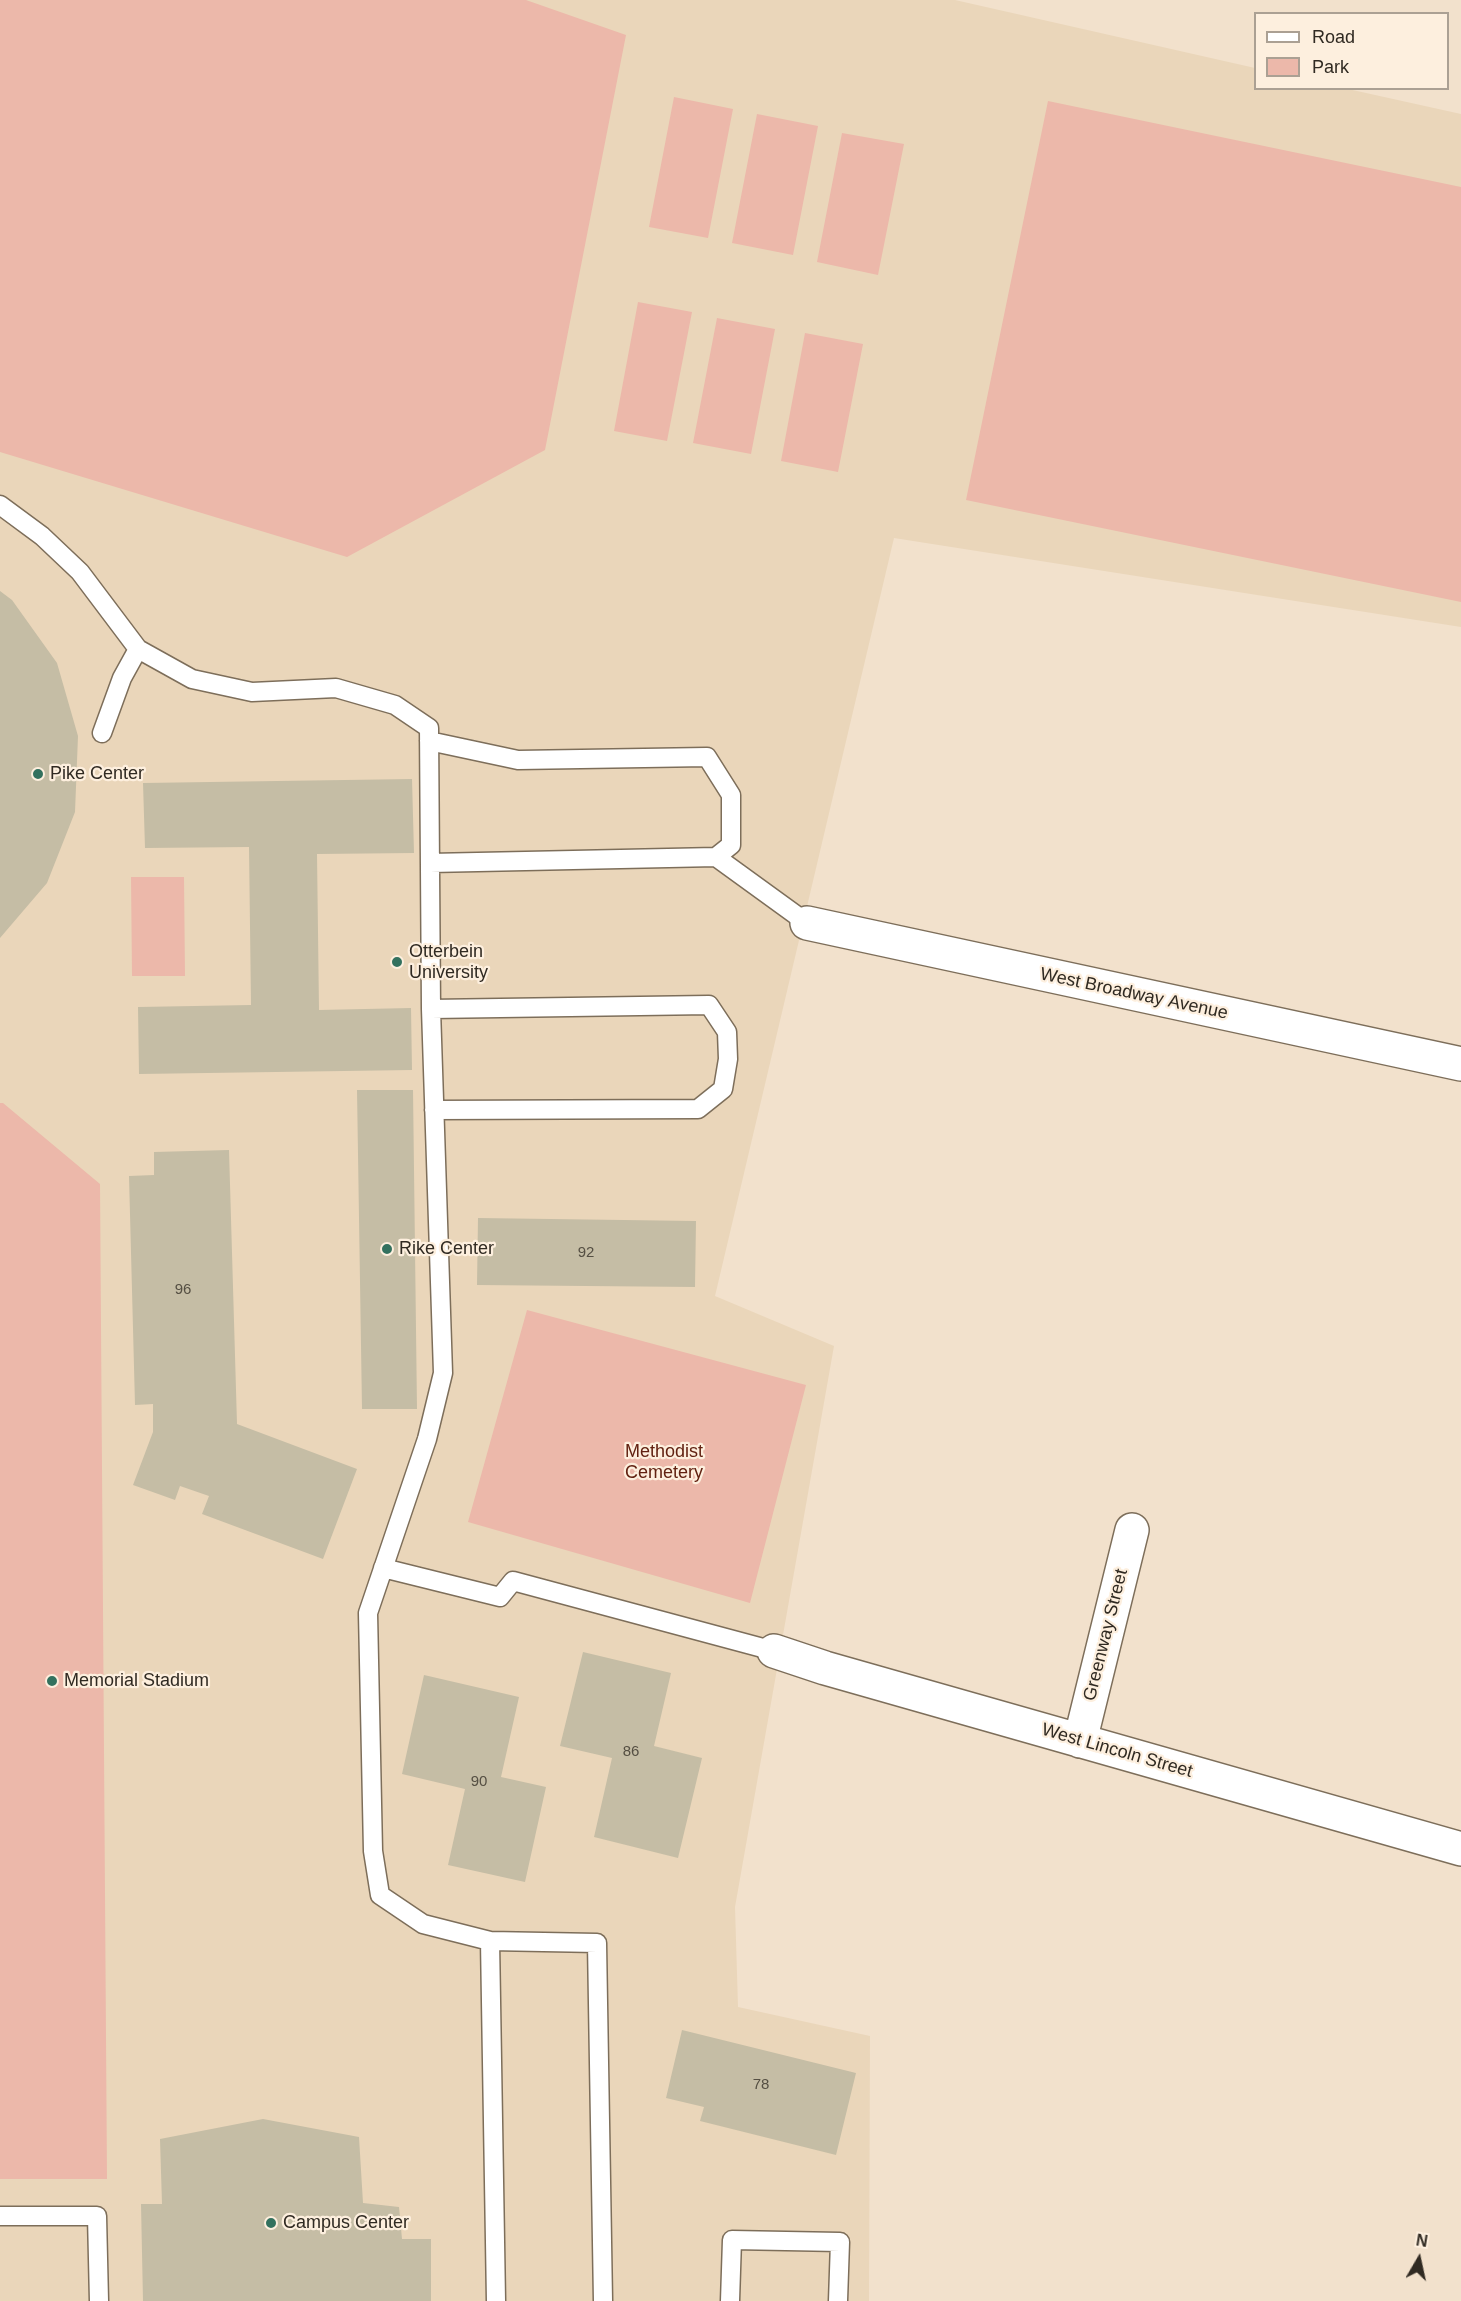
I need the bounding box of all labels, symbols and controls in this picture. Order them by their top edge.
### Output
legend [1254,12,1449,90]
text: Road [1312,27,1355,47]
text: Park [1312,57,1349,77]
place label: Pike Center [50,763,144,785]
marker: Pike Center [31,767,45,781]
place label: Otterbein University [409,941,488,984]
marker: Otterbein University [390,955,404,969]
street label: West Broadway Avenue [1038,964,1230,1024]
place label: Rike Center [399,1238,494,1260]
marker: Rike Center [380,1242,394,1256]
house number: 92 [578,1244,594,1262]
house number: 96 [175,1281,191,1299]
park label: Methodist Cemetery [625,1441,703,1484]
street label: Greenway Street [1079,1567,1133,1703]
place label: Memorial Stadium [64,1670,209,1692]
marker: Memorial Stadium [45,1674,59,1688]
street label: West Lincoln Street [1039,1719,1195,1783]
house number: 86 [623,1743,639,1761]
house number: 90 [471,1773,487,1791]
house number: 78 [753,2076,769,2094]
place label: Campus Center [283,2212,409,2234]
marker: Campus Center [264,2216,278,2230]
north arrow [1389,2229,1449,2289]
text: N [1415,2231,1429,2250]

